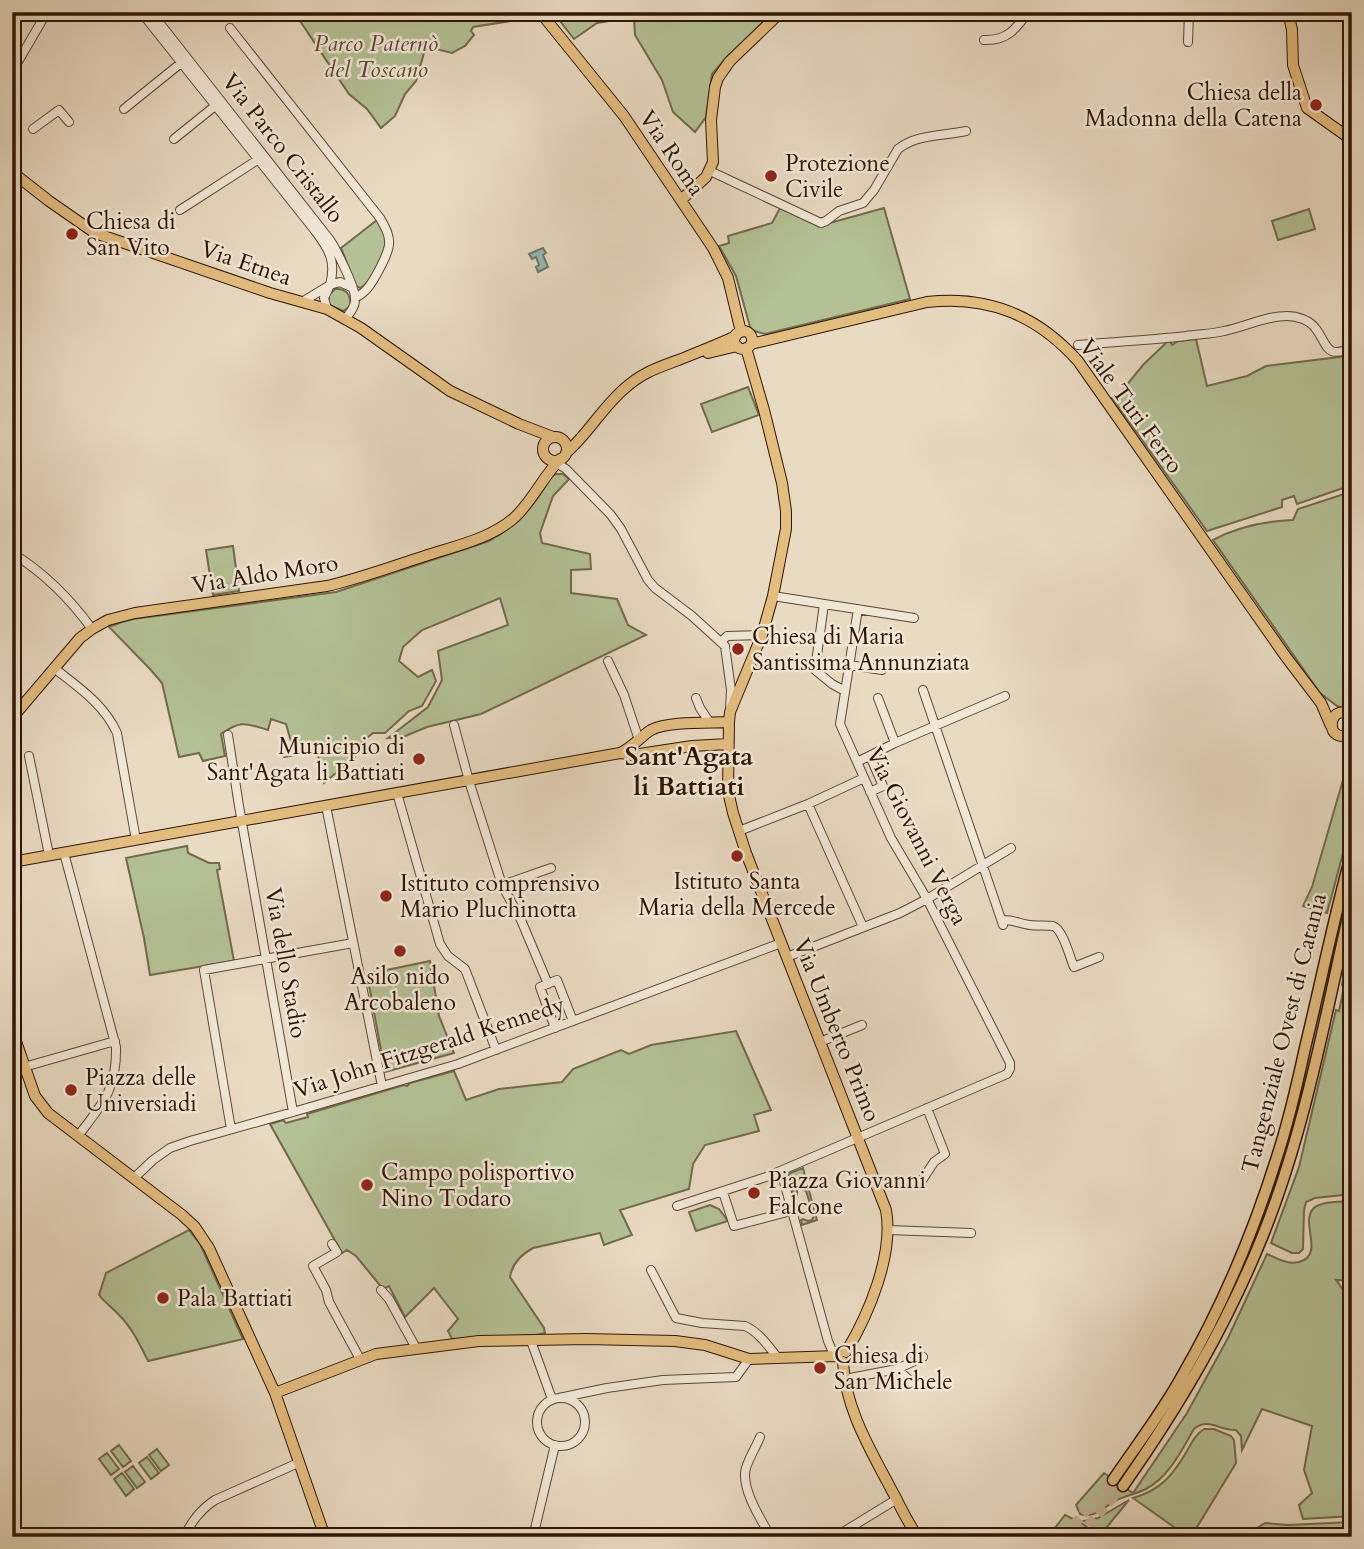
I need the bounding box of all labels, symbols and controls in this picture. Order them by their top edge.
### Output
park label: Parco Paternò del Toscano [314,28,438,85]
street label: Via Parco Cristallo [215,67,351,229]
place label: Chiesa della Madonna della Catena [1085,77,1302,134]
marker: Chiesa della Madonna della Catena [1308,97,1324,113]
street label: Via Roma [632,104,712,202]
place label: Protezione Civile [785,148,890,205]
marker: Protezione Civile [763,168,779,184]
place label: Chiesa di San Vito [86,206,176,263]
marker: Chiesa di San Vito [64,226,80,242]
street label: Via Etnea [196,233,296,293]
street label: Viale Turi Ferro [1072,333,1190,479]
street label: Via Aldo Moro [190,547,340,601]
place label: Chiesa di Maria Santissima Annunziata [752,621,970,678]
marker: Chiesa di Maria Santissima Annunziata [730,641,746,657]
place label: Municipio di Sant'Agata li Battiati [207,731,405,788]
district label: Sant'Agata li Battiati [625,739,753,804]
street label: Via Giovanni Verga [859,742,975,930]
marker: Municipio di Sant'Agata li Battiati [411,751,427,767]
marker: Istituto Santa Maria della Mercede [729,848,745,864]
place label: Istituto Santa Maria della Mercede [638,866,836,923]
place label: Istituto comprensivo Mario Pluchinotta [400,868,600,925]
street label: Via dello Stadio [258,885,314,1041]
marker: Istituto comprensivo Mario Pluchinotta [378,888,394,904]
street label: Tangenziale Ovest di Catania [1234,890,1334,1176]
street label: Via Umberto Primo [786,934,888,1126]
marker: Asilo nido Arcobaleno [392,943,408,959]
place label: Asilo nido Arcobaleno [344,961,456,1018]
street label: Via John Fitzgerald Kennedy [290,989,568,1105]
place label: Piazza delle Universiadi [85,1062,197,1119]
marker: Piazza delle Universiadi [63,1082,79,1098]
place label: Campo polisportivo Nino Todaro [381,1157,574,1214]
place label: Piazza Giovanni Falcone [768,1165,926,1222]
marker: Campo polisportivo Nino Todaro [359,1177,375,1193]
marker: Piazza Giovanni Falcone [746,1185,762,1201]
place label: Pala Battiati [177,1283,293,1314]
marker: Pala Battiati [155,1290,171,1306]
place label: Chiesa di San Michele [834,1340,953,1397]
marker: Chiesa di San Michele [812,1360,828,1376]

